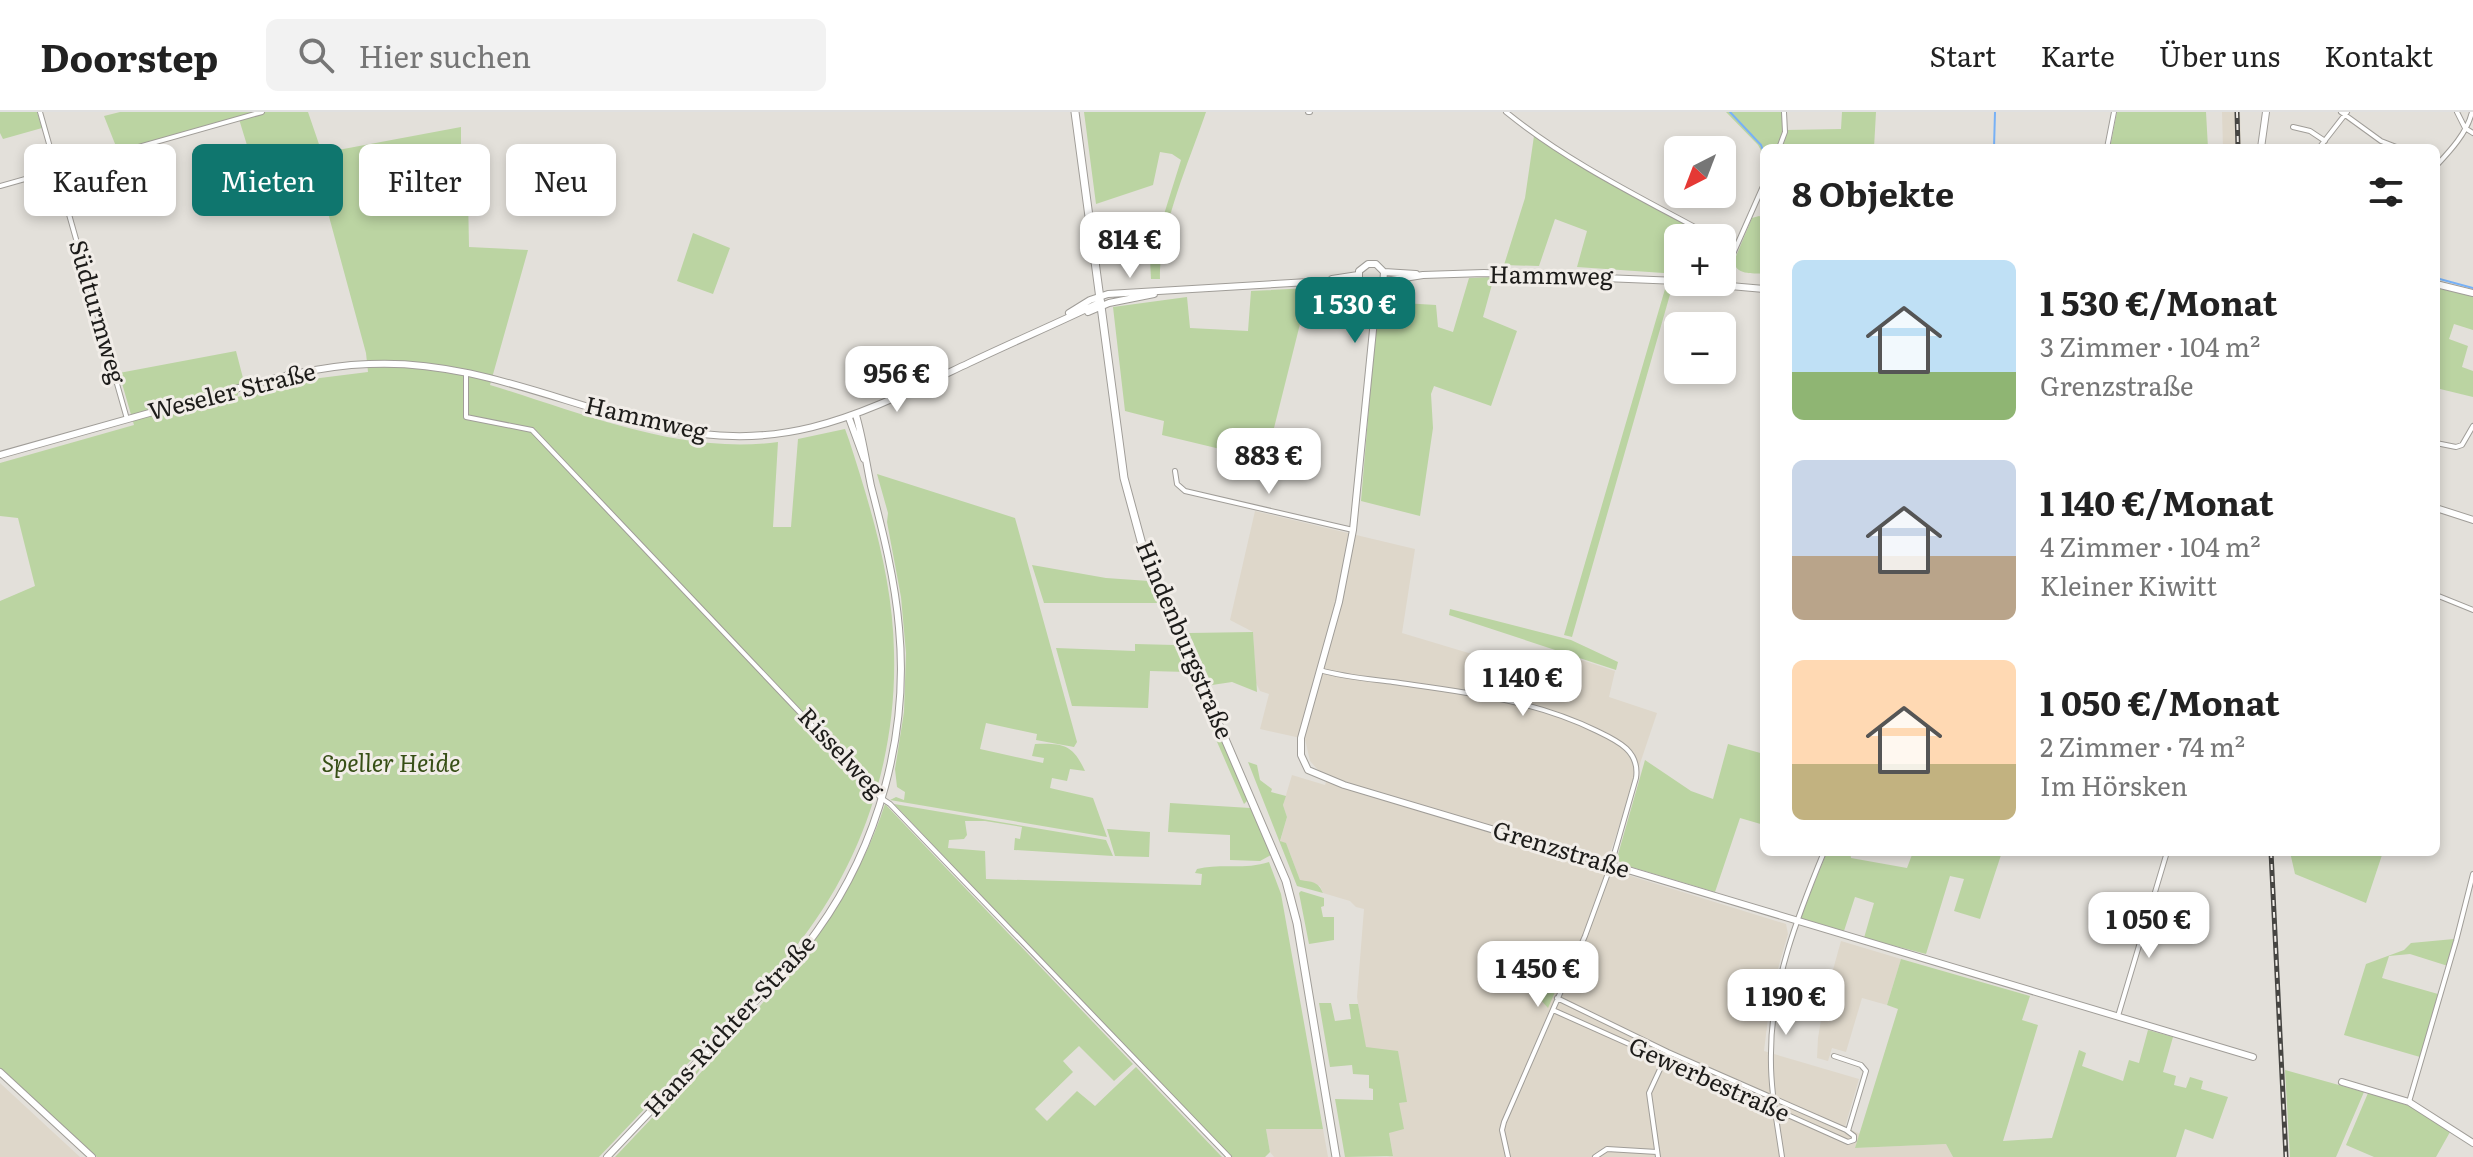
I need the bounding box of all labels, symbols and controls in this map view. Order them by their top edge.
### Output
search box [266,19,826,91]
text: Doorstep [40,27,218,84]
icon: search [294,33,338,77]
text: Hier suchen [358,33,531,77]
text: Start [1930,34,1996,76]
text: Karte [2040,34,2115,76]
text: Über uns [2159,34,2280,76]
text: Kontakt [2324,34,2433,76]
north arrow [1664,136,1736,208]
map controls [1664,136,1736,384]
chip: Kaufen [24,144,176,216]
chip: Mieten [192,144,343,216]
chip: Filter [359,144,490,216]
chip: Neu [506,144,616,216]
text: 8 Objekte [1792,167,1954,217]
icon: filters [2364,170,2408,214]
pin: 814 € [1074,212,1186,280]
text: 814 € [1098,218,1162,257]
button: + [1664,224,1736,296]
street label: Südturmweg [62,235,137,388]
street label: Hammweg [1489,255,1614,292]
text: 1 530 €/Monat [2040,276,2277,326]
pin: 1 530 € [1281,277,1429,345]
text: 1 530 € [1313,283,1397,322]
icon: home [1856,292,1952,388]
button: − [1664,312,1736,384]
text: 3 Zimmer · 104 m² [2040,326,2260,365]
pin: 956 € [841,346,953,414]
street label: Weseler Straße [144,352,319,427]
text: 956 € [863,352,931,391]
text: Grenzstraße [2040,365,2194,404]
street label: Hammweg [582,386,712,448]
pin: 883 € [1213,428,1325,496]
text: 883 € [1235,434,1303,473]
text: 1 140 €/Monat [2040,476,2274,526]
icon: home [1856,492,1952,588]
text: 4 Zimmer · 104 m² [2040,526,2261,565]
street label: Hindenburgstraße [1129,534,1244,744]
text: Kleiner Kiwitt [2040,565,2217,604]
pin: 1 140 € [1449,650,1597,718]
text: 1 140 € [1483,656,1563,695]
text: 1 050 €/Monat [2040,676,2280,726]
icon: home [1856,692,1952,788]
street label: Risselweg [791,698,895,805]
text: 2 Zimmer · 74 m² [2040,726,2245,765]
park label: Speller Heide [322,744,460,779]
text: Im Hörsken [2040,765,2188,804]
street label: Grenzstraße [1489,810,1635,885]
pin: 1 050 € [2075,892,2223,960]
text: 1 050 € [2106,898,2192,937]
street label: Hans-Richter-Straße [634,926,822,1123]
pin: 1 450 € [1464,941,1612,1009]
text: 1 450 € [1495,947,1581,986]
pin: 1 190 € [1712,969,1860,1037]
text: 1 190 € [1745,975,1827,1014]
street label: Gewerbestraße [1624,1027,1796,1129]

